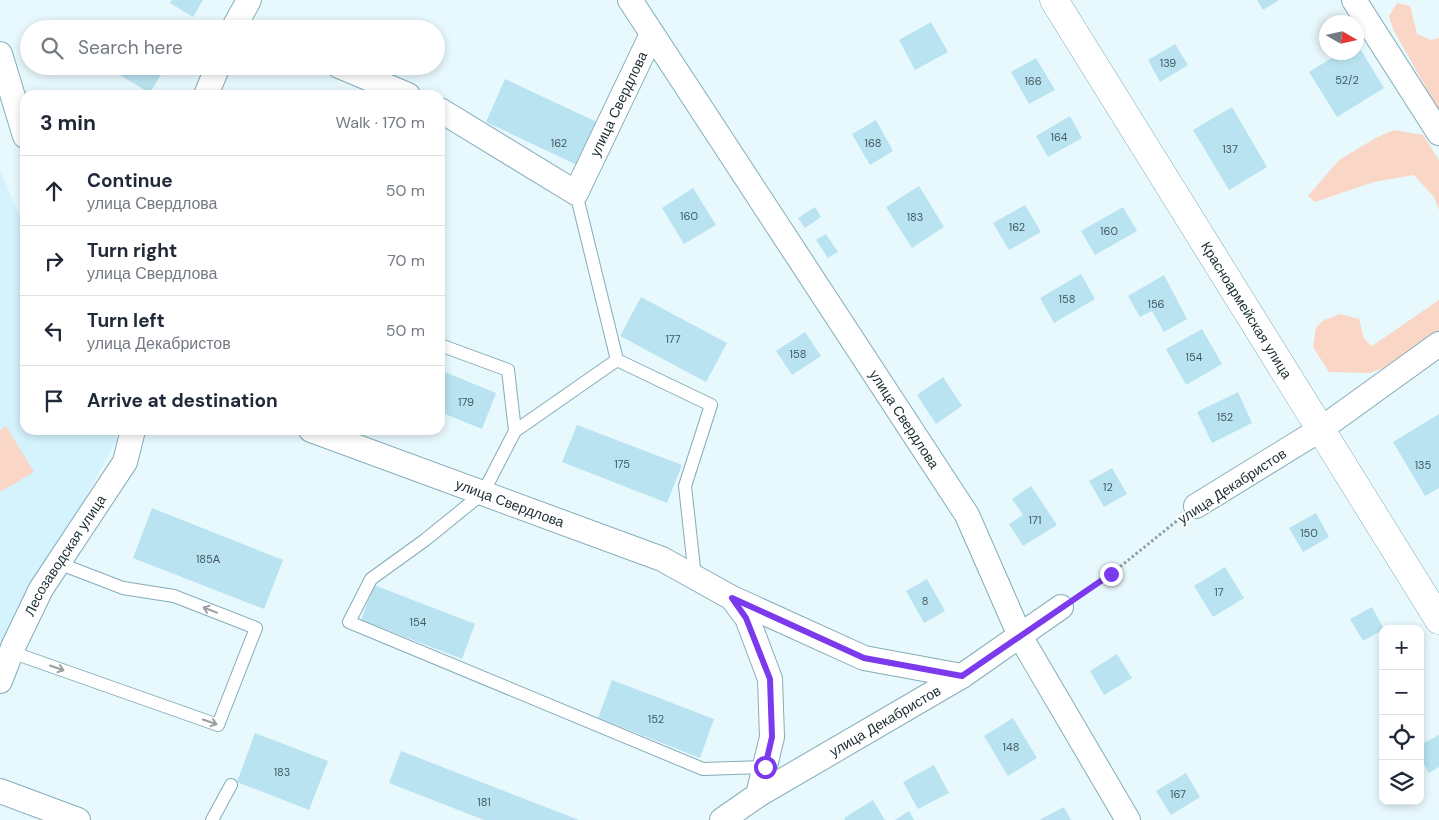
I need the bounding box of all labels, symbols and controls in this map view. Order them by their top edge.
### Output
north arrow [1319,15,1364,60]
search box [20,20,445,75]
icon: search [38,34,66,62]
text: Search here [78,35,183,60]
street label: улица Свердлова [586,48,651,159]
house number: 139 [1160,56,1176,70]
house number: 52/2 [1335,73,1359,87]
house number: 166 [1024,74,1042,88]
text: 3 min [40,109,96,137]
text: Walk · 170 m [336,112,425,133]
house number: 164 [1050,130,1068,144]
house number: 162 [551,136,567,150]
house number: 168 [864,136,882,150]
house number: 137 [1222,142,1238,156]
text: Continue [87,168,173,193]
icon: ahead [40,177,68,205]
text: 50 m [386,180,425,201]
text: улица Свердлова [87,193,218,214]
house number: 160 [680,209,698,223]
house number: 183 [907,210,923,224]
house number: 162 [1009,220,1025,234]
house number: 160 [1100,224,1118,238]
text: Turn right [87,238,177,263]
street label: Красноармейская улица [1197,238,1296,382]
icon: right [40,247,68,275]
text: 70 m [387,250,425,271]
text: улица Свердлова [87,263,218,284]
house number: 158 [1059,292,1075,306]
house number: 156 [1147,297,1165,311]
text: Turn left [87,308,165,333]
icon: left [40,317,68,345]
text: 50 m [386,320,425,341]
house number: 177 [665,332,681,346]
text: улица Декабристов [87,333,231,354]
house number: 158 [790,347,806,361]
house number: 154 [1186,350,1203,364]
street label: улица Свердлова [865,366,943,472]
icon: arrive [40,387,68,415]
text: Arrive at destination [87,388,278,413]
house number: 179 [458,395,474,409]
house number: 152 [1217,410,1233,424]
street label: улица Декабристов [1174,444,1290,528]
house number: 175 [614,457,630,471]
house number: 135 [1415,458,1432,472]
street label: улица Свердлова [453,475,567,531]
house number: 12 [1103,480,1113,494]
street label: Лесозаводская улица [20,491,110,619]
house number: 171 [1029,513,1041,527]
house number: 150 [1300,526,1318,540]
house number: 185А [196,552,221,566]
route end [1100,563,1123,586]
house number: 17 [1214,585,1224,599]
house number: 8 [922,594,928,608]
one-way arrow [203,605,218,614]
house number: 154 [410,615,427,629]
map controls [1379,625,1424,805]
button: + [1379,625,1424,670]
one-way arrow [49,664,64,673]
button: − [1379,670,1424,715]
street label: улица Декабристов [826,681,944,760]
house number: 152 [648,712,664,726]
button: locate [1379,715,1424,760]
one-way arrow [202,718,218,728]
house number: 148 [1003,740,1019,754]
route start [754,756,777,779]
button: layers [1379,760,1424,805]
house number: 183 [274,765,290,779]
house number: 167 [1170,787,1186,801]
house number: 181 [477,795,491,809]

